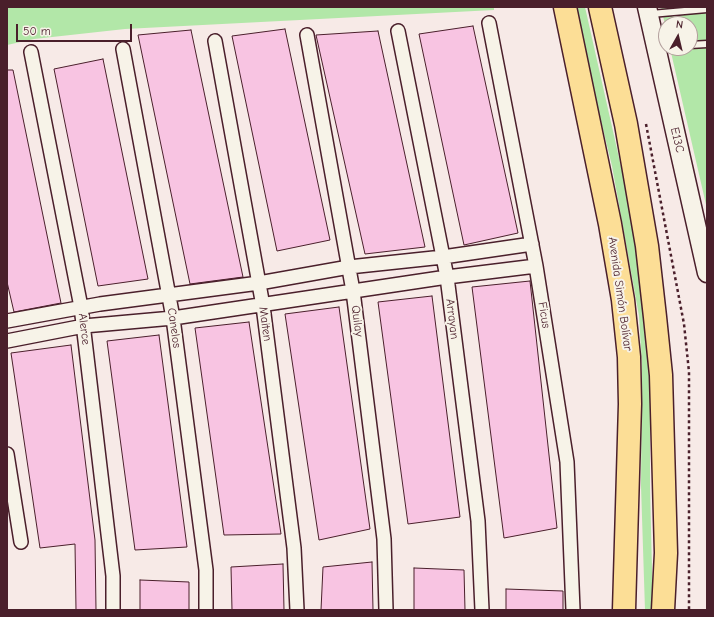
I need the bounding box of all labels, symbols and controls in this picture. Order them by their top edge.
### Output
scale bar [18,16,134,42]
north arrow [658,16,698,56]
text: N [675,18,684,32]
text: 50 m [23,24,51,38]
street label: E13C [667,126,687,154]
street label: Avenida Simón Bolívar [605,236,635,352]
street label: Arrayan [442,298,462,340]
street label: Ficus [535,301,553,329]
street label: Quilay [348,304,366,338]
street label: Maiten [255,306,275,342]
street label: Canelos [164,307,184,349]
street label: Alerce [75,312,93,346]

